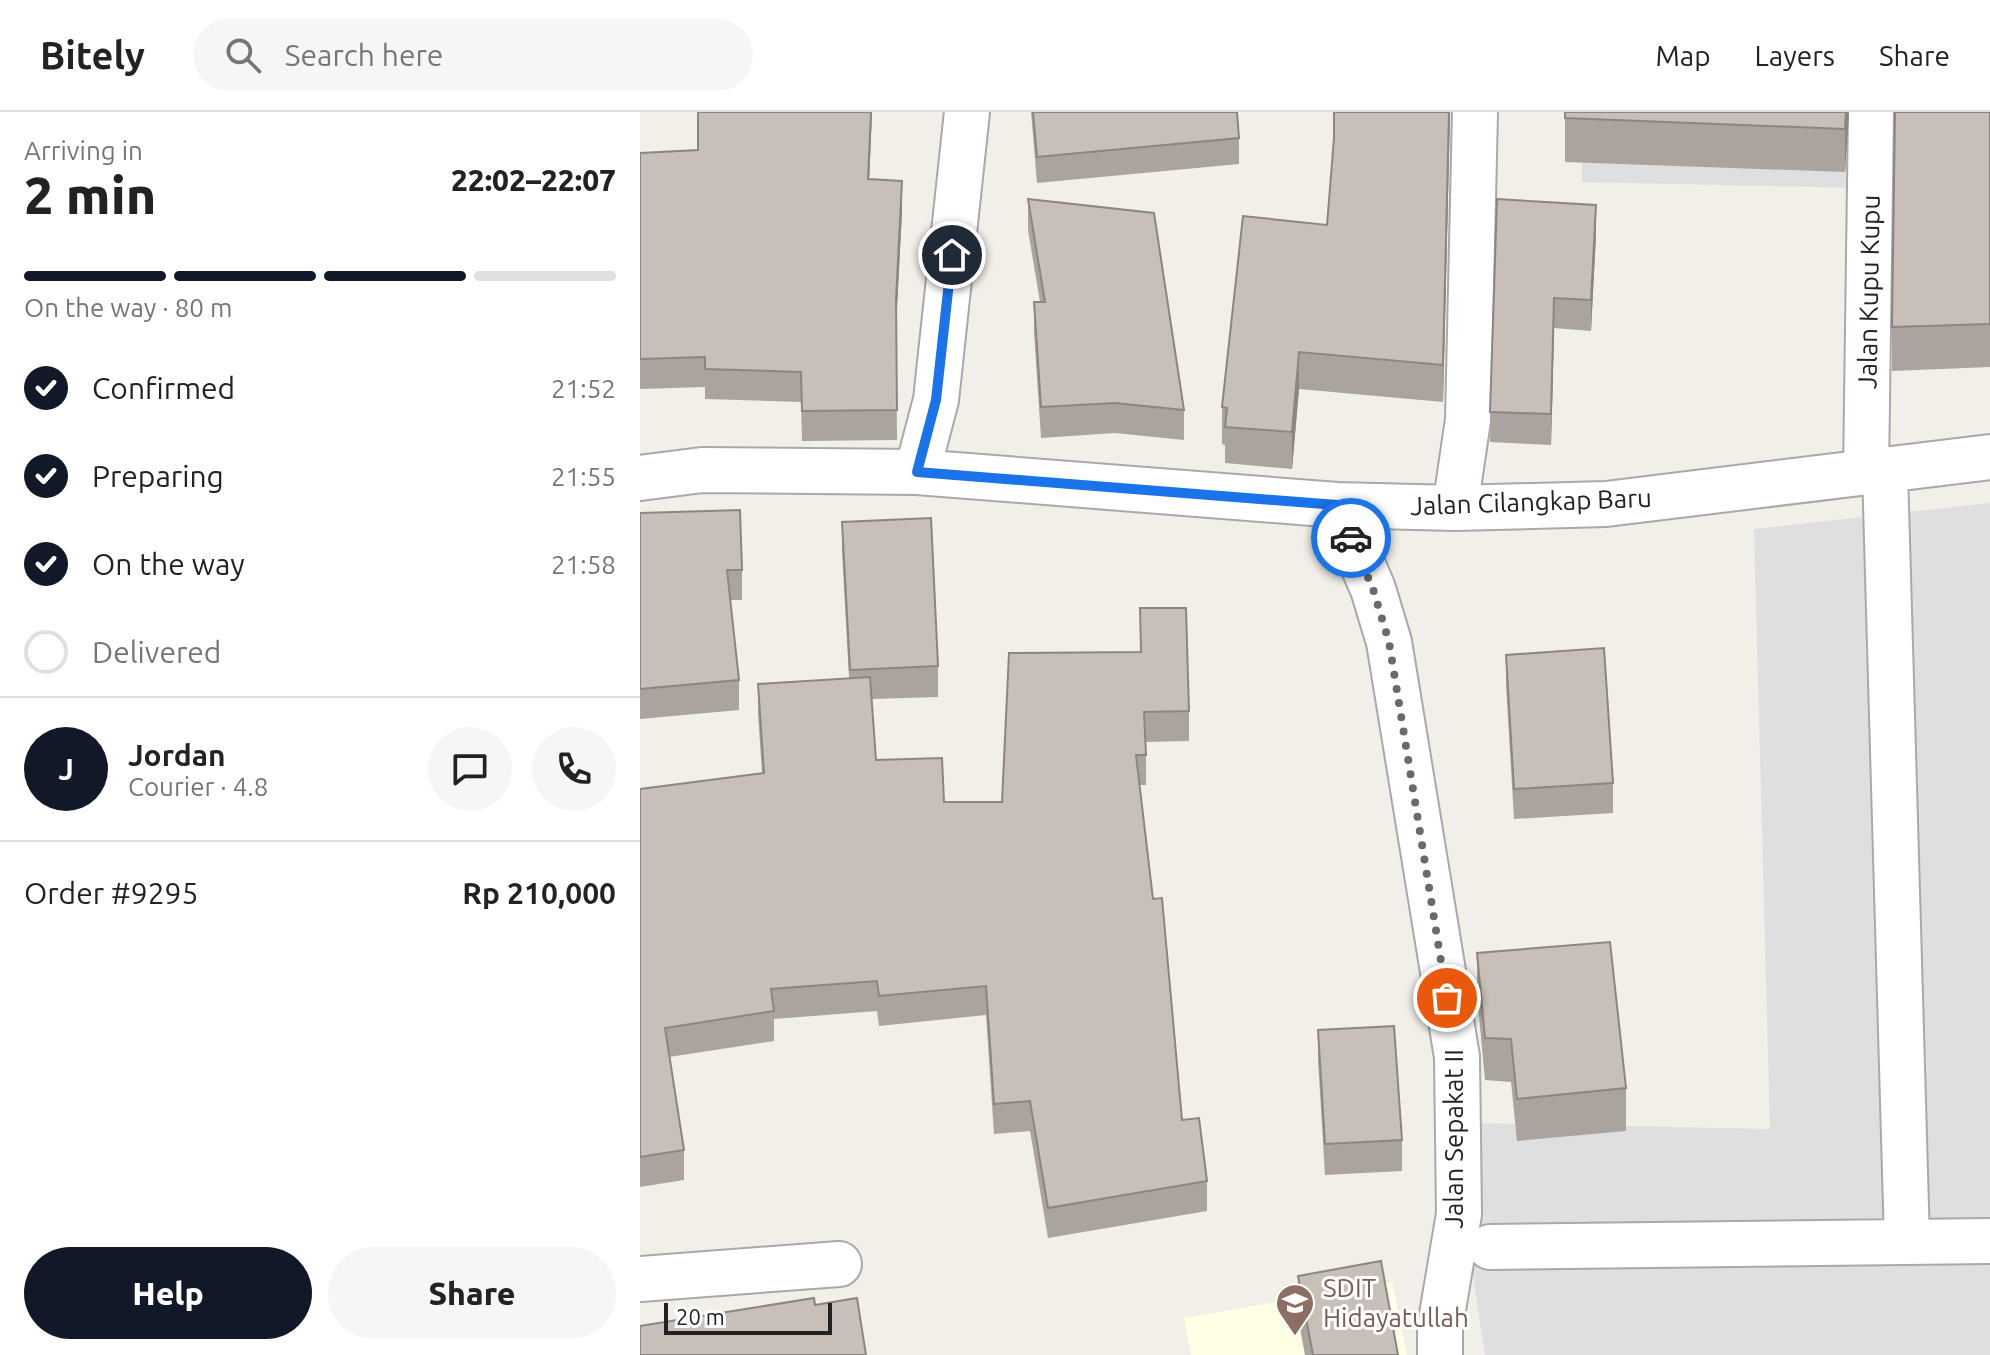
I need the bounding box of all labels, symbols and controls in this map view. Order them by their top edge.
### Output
search box [193,19,753,91]
icon: search [221,33,265,77]
text: Bitely [40,34,145,76]
text: Search here [285,38,443,72]
text: Map [1655,40,1711,71]
text: Layers [1755,40,1835,71]
text: Share [1879,40,1950,71]
text: Arriving in [24,136,143,165]
text: 22:02–22:07 [451,163,616,197]
text: 2 min [24,166,156,224]
street label: Jalan Kupu Kupu [1852,195,1885,389]
pin [918,221,986,289]
icon: home [930,233,974,277]
text: On the way · 80 m [24,293,232,322]
icon: check [24,366,68,410]
text: Confirmed [92,371,235,405]
text: 21:52 [551,374,616,403]
icon: check [24,454,68,498]
text: Preparing [92,459,224,493]
text: 21:55 [551,462,616,491]
street label: Jalan Cilangkap Baru [1410,483,1652,520]
courier [1311,498,1391,578]
icon: car [1329,516,1373,560]
icon: check [24,542,68,586]
text: On the way [92,547,245,581]
text: 21:58 [551,550,616,579]
text: Delivered [92,635,221,669]
button: chat [428,727,512,811]
button: phone [532,727,616,811]
text: Jordan [128,738,226,772]
text: J [58,752,74,786]
text: Courier · 4.8 [128,772,268,801]
text: Order #9295 [24,876,198,910]
text: Rp 210,000 [462,876,616,910]
pin [1413,964,1481,1032]
icon: bag [1425,976,1469,1020]
street label: Jalan Sepakat II [1439,1049,1468,1229]
button: Help [24,1247,312,1339]
button: Share [328,1247,616,1339]
place label: SDIT Hidayatullah [1323,1273,1469,1332]
school or university icon: SDIT Hidayatullah [1274,1282,1316,1337]
scale bar [664,1299,832,1335]
text: 20 m [676,1304,725,1329]

